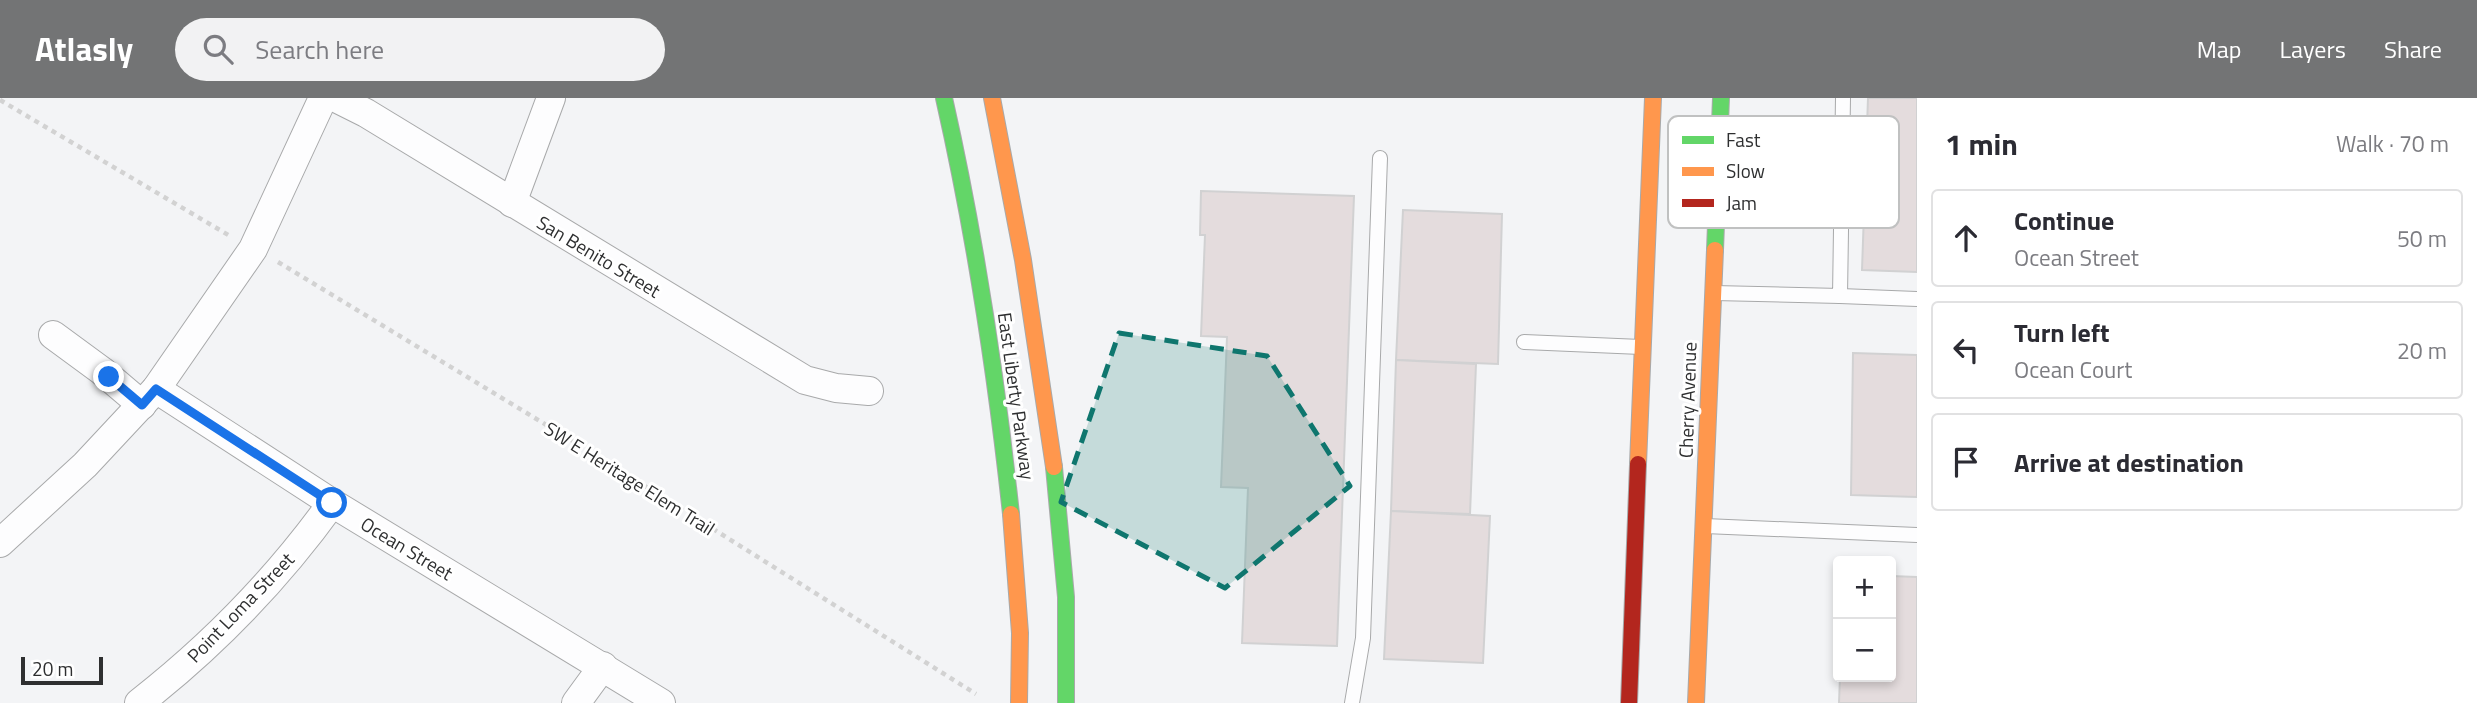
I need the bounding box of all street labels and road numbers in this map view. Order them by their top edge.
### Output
street label: San Benito Street [532,208,667,305]
street label: East Liberty Parkway [991,311,1043,481]
street label: Cherry Avenue [1670,341,1704,459]
street label: SW E Heritage Elem Trail [539,414,721,542]
street label: Ocean Street [355,509,459,587]
street label: Point Loma Street [180,545,301,669]

